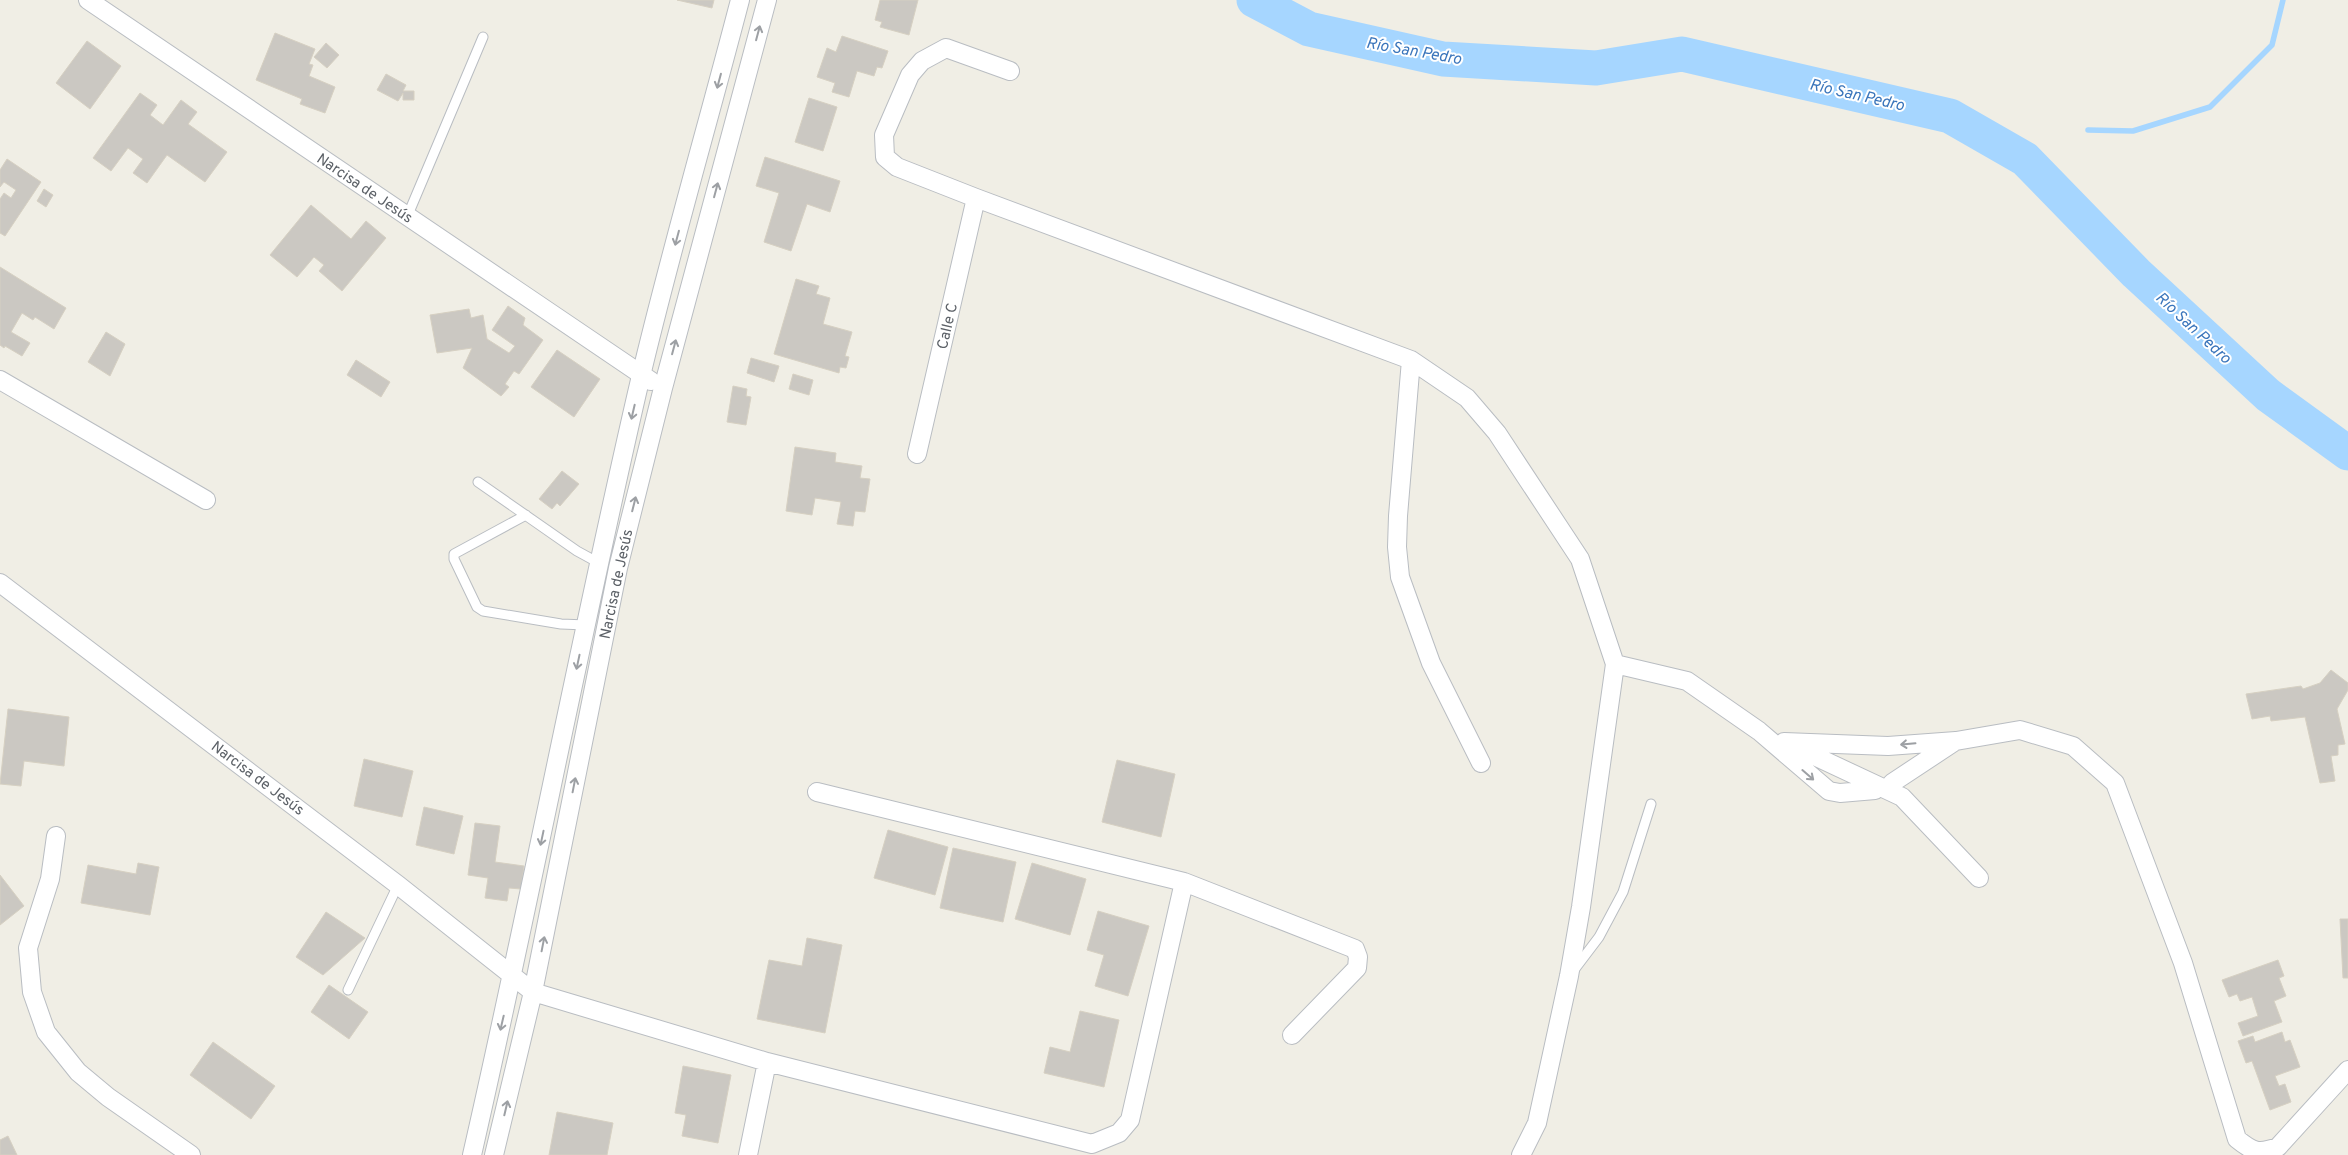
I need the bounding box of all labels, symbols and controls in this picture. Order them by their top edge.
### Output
one-way arrow [754,25,763,41]
water label: Río San Pedro [1364,34,1463,70]
one-way arrow [714,73,723,89]
water label: Río San Pedro [1807,75,1906,117]
street label: Narcisa de Jesús [312,150,416,228]
one-way arrow [712,182,721,198]
one-way arrow [672,230,682,246]
water label: Río San Pedro [2151,288,2235,369]
street label: Calle C [934,301,963,351]
one-way arrow [670,339,679,355]
one-way arrow [628,404,637,420]
one-way arrow [630,497,639,513]
street label: Narcisa de Jesús [597,528,638,641]
one-way arrow [573,653,583,669]
street label: Narcisa de Jesús [207,738,307,820]
one-way arrow [1900,740,1916,749]
one-way arrow [1802,769,1815,780]
one-way arrow [570,777,580,793]
one-way arrow [536,829,546,845]
one-way arrow [538,937,548,953]
one-way arrow [497,1015,506,1031]
one-way arrow [502,1100,511,1116]

